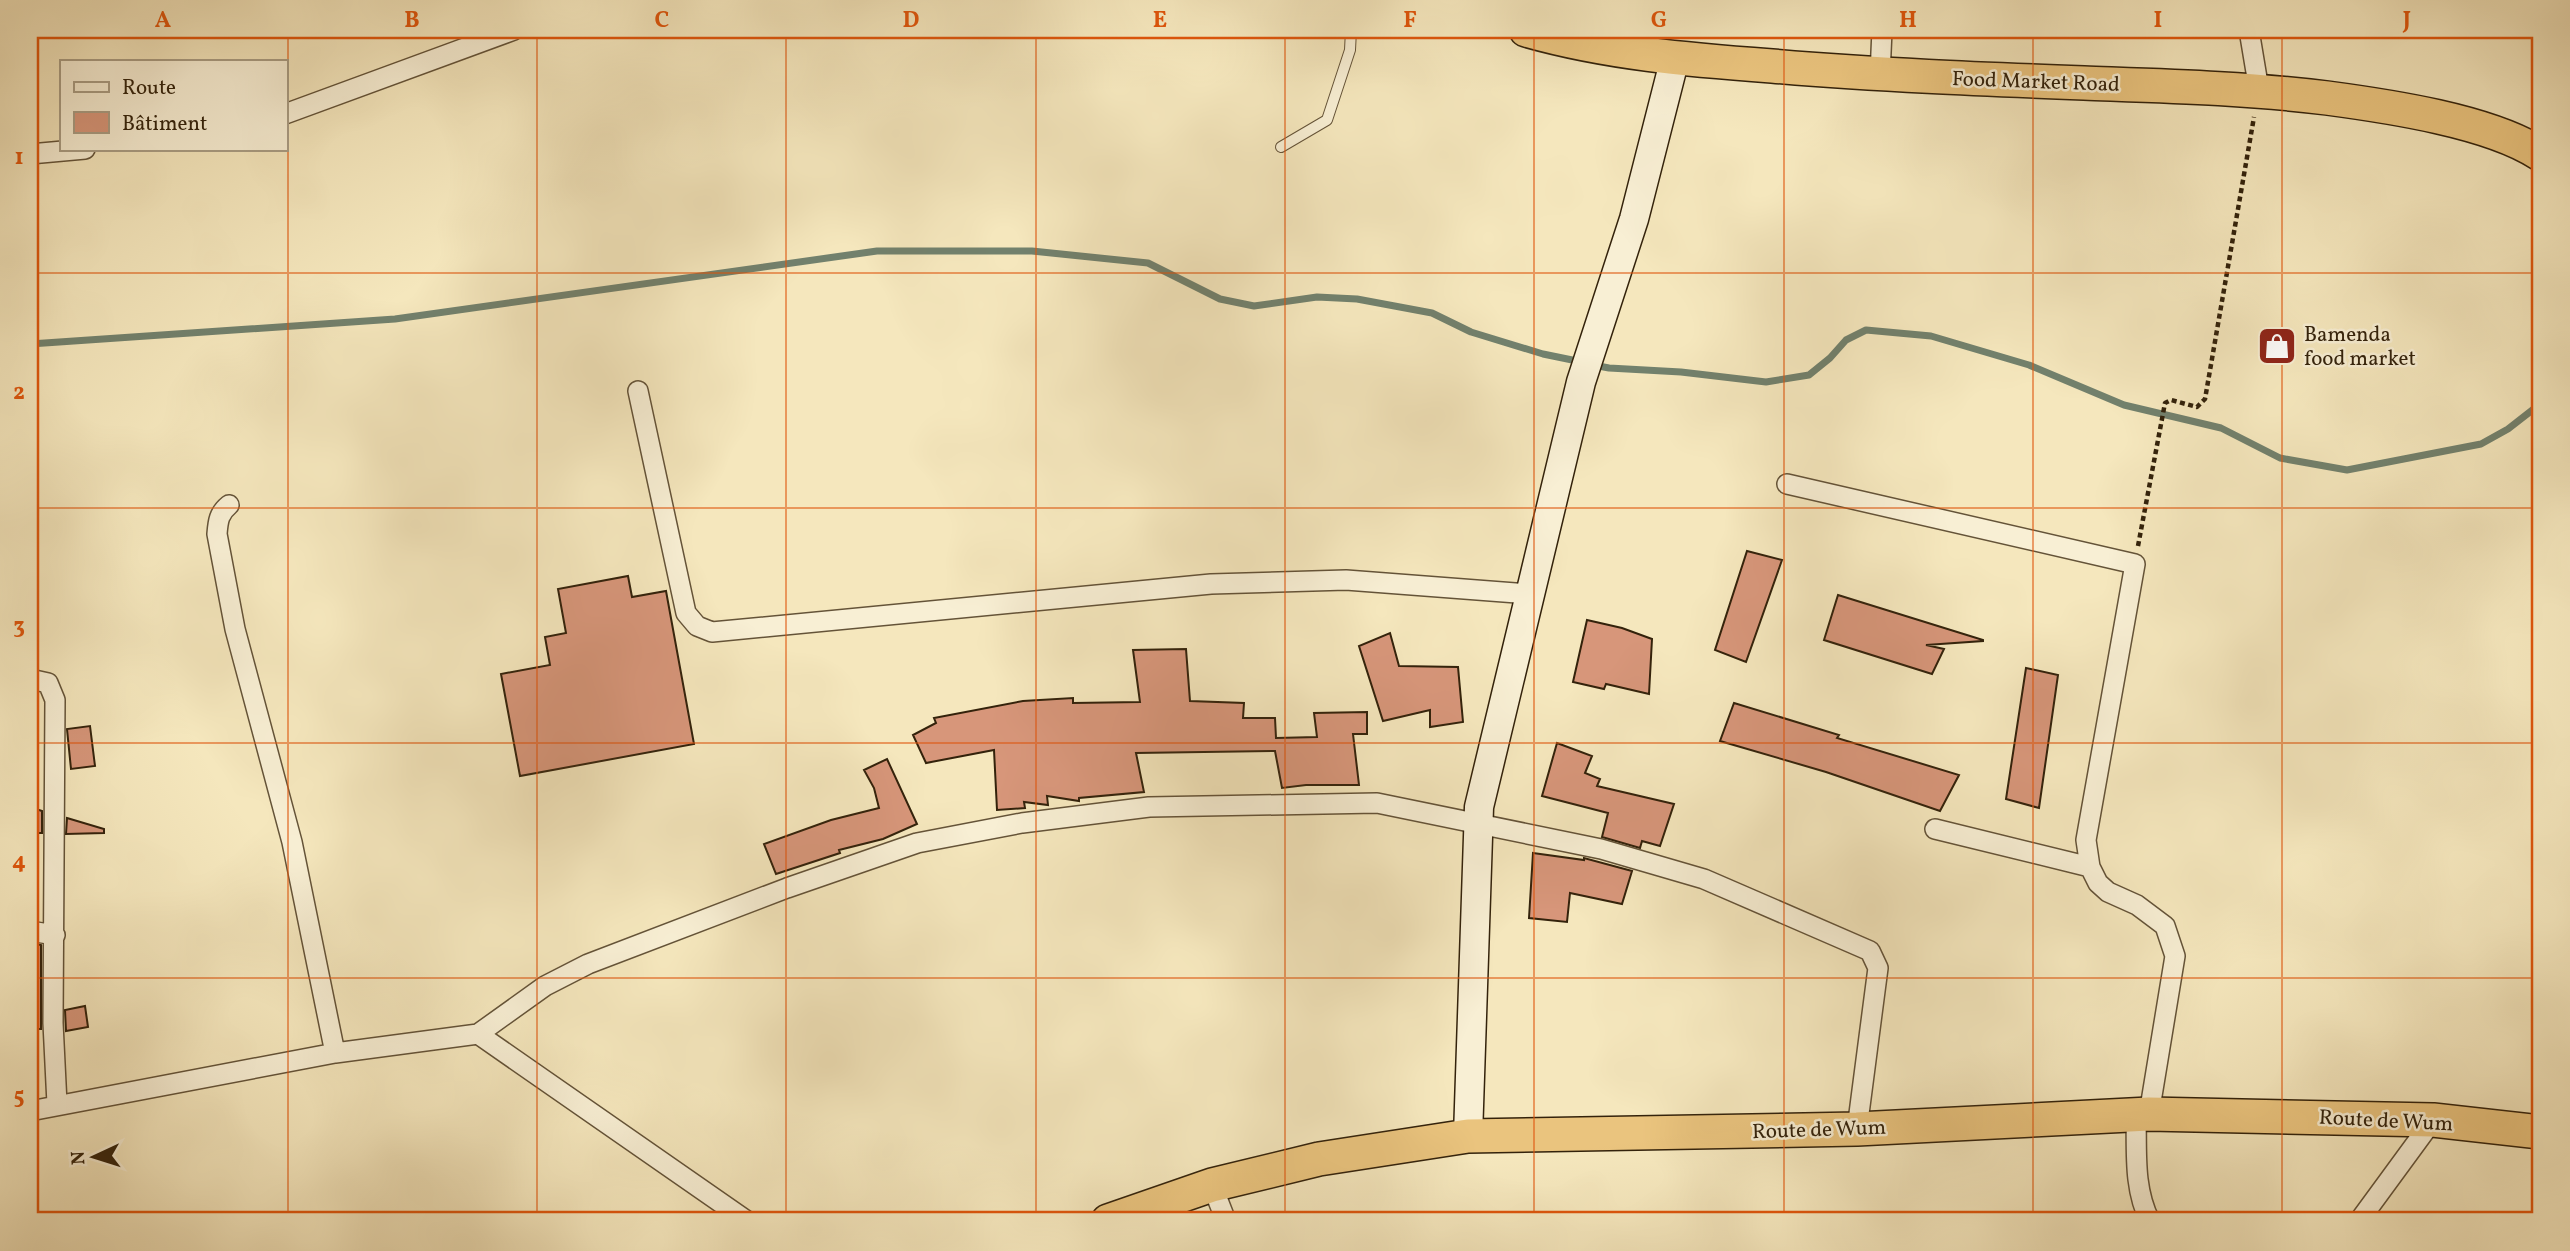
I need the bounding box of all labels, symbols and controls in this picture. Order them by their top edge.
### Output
text: A [155,5,171,37]
text: B [404,5,420,37]
text: C [655,5,669,37]
text: D [903,5,920,37]
text: E [1153,5,1167,37]
text: F [1403,5,1417,37]
text: G [1651,5,1667,37]
text: H [1899,5,1917,37]
text: I [2154,5,2162,37]
text: J [2402,5,2411,37]
legend [60,60,287,150]
street label: Food Market Road [1951,65,2120,100]
text: Route [122,74,176,103]
text: Bâtiment [122,110,207,139]
text: 1 [14,142,24,174]
place label: Bamenda food market [2304,321,2416,374]
shop icon: Bamenda food market [2256,325,2298,367]
text: 2 [13,377,25,409]
text: 3 [13,611,25,643]
text: 4 [12,846,26,878]
text: 5 [13,1081,25,1113]
street label: Route de Wum [2318,1104,2454,1139]
street label: Route de Wum [1751,1114,1887,1147]
north arrow [60,1122,130,1192]
text: N [66,1150,92,1166]

